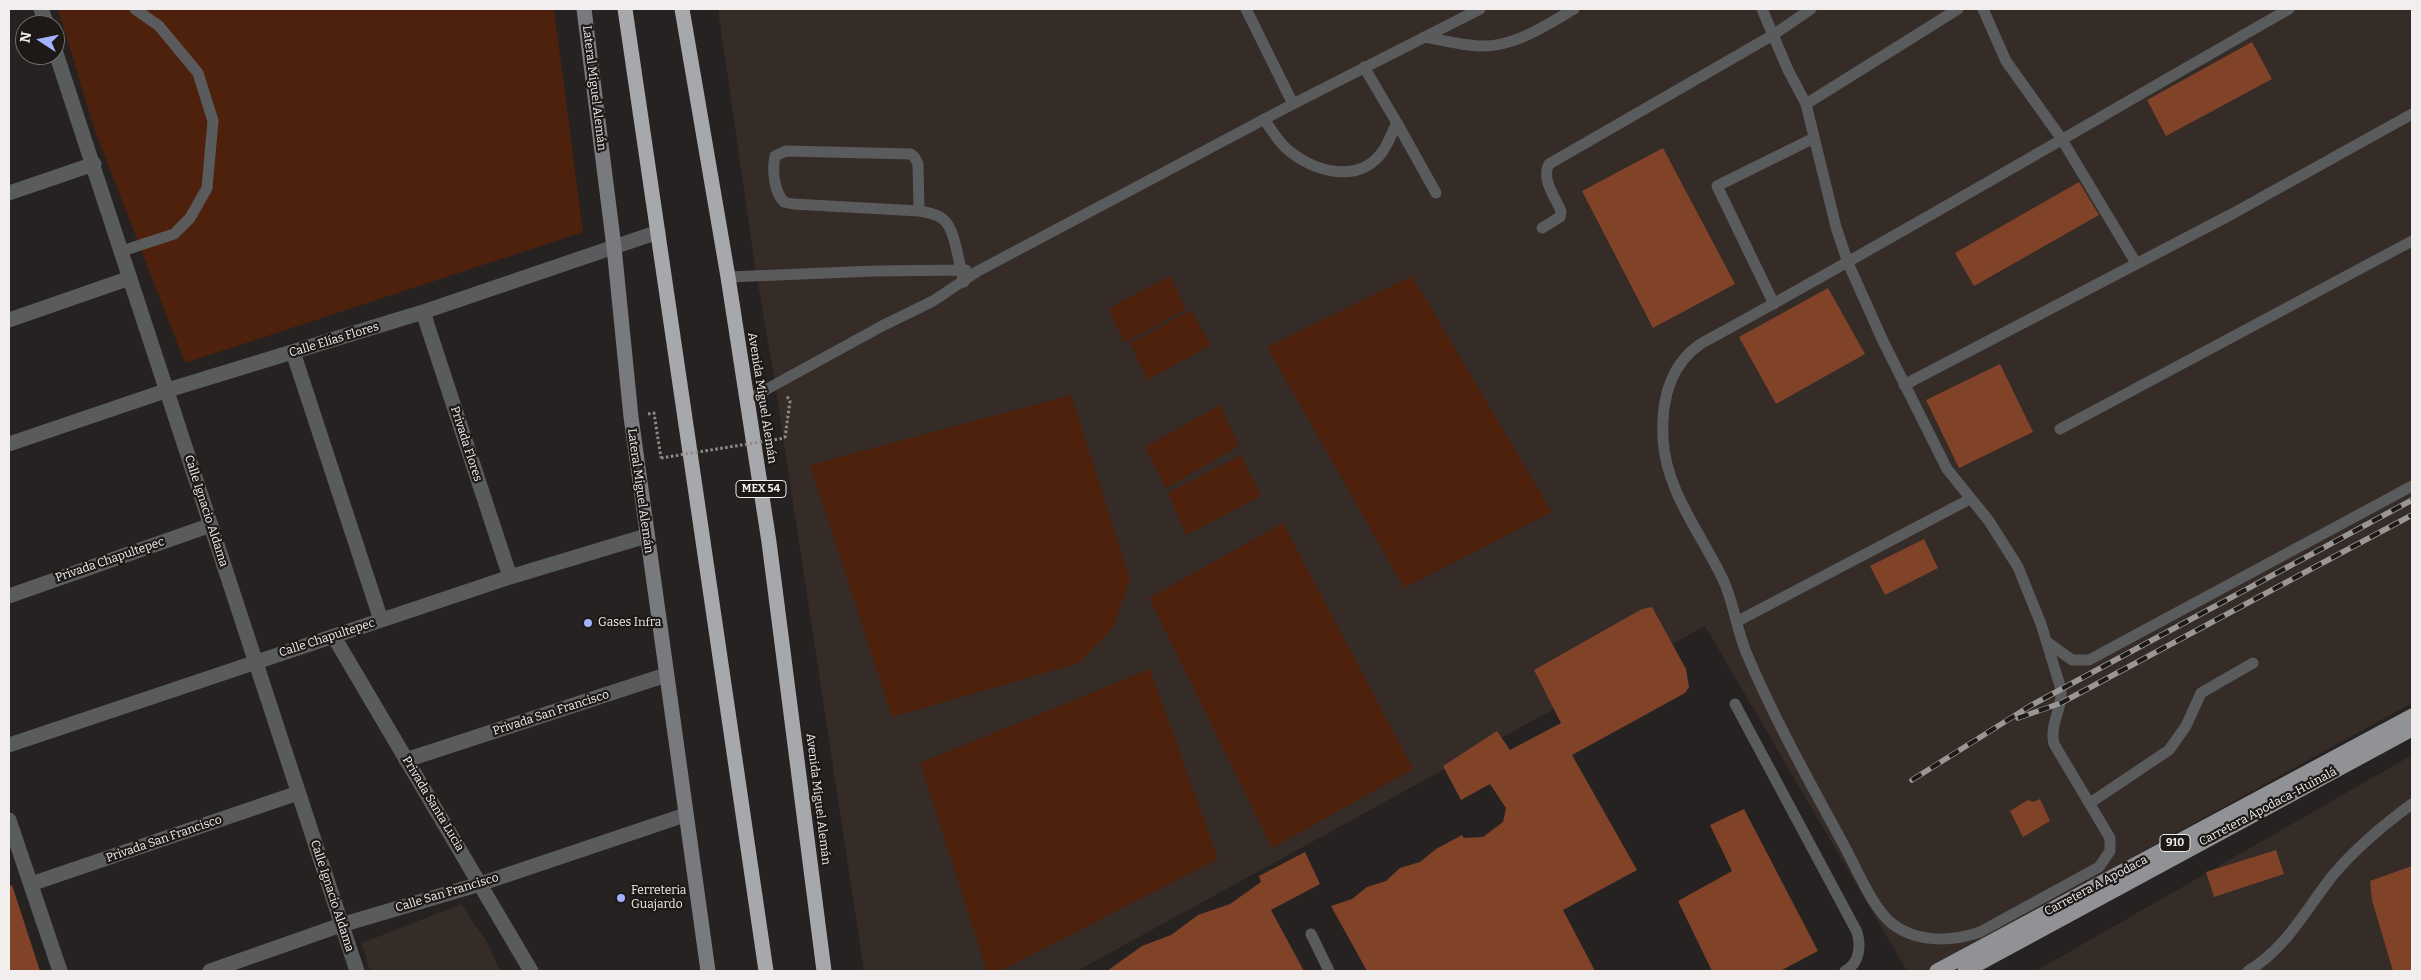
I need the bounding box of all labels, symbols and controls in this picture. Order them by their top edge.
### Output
north arrow [15,15,65,65]
street label: Lateral Miguel Alemán [579,25,609,151]
text: N [16,30,35,44]
street label: Calle Elías Flores [287,319,381,361]
street label: Avenida Miguel Alemán [745,331,779,465]
street label: Privada Flores [447,405,485,483]
street label: Lateral Miguel Alemán [624,428,656,554]
street label: Calle Ignacio Aldama [181,453,231,569]
road number: MEX 54 [736,480,786,498]
street label: Privada Chapultepec [54,535,166,585]
street label: Calle Chapultepec [277,616,377,660]
place label: Gases Infra [598,616,661,630]
marker: Gases Infra [582,617,594,629]
street label: Privada San Francisco [491,687,611,739]
street label: Avenida Miguel Alemán [803,732,833,866]
street label: Privada Santa Lucia [399,754,467,854]
street label: Carretera Apodaca-Huinalá [2197,765,2339,849]
street label: Privada San Francisco [104,812,224,866]
road number: 910 [2160,834,2190,851]
street label: Calle Ignacio Aldama [307,838,357,954]
street label: Carretera A Apodaca [2042,853,2150,919]
street label: Calle San Francisco [394,870,500,916]
place label: Ferreteria Guajardo [631,884,686,912]
marker: Ferreteria Guajardo [615,892,627,904]

